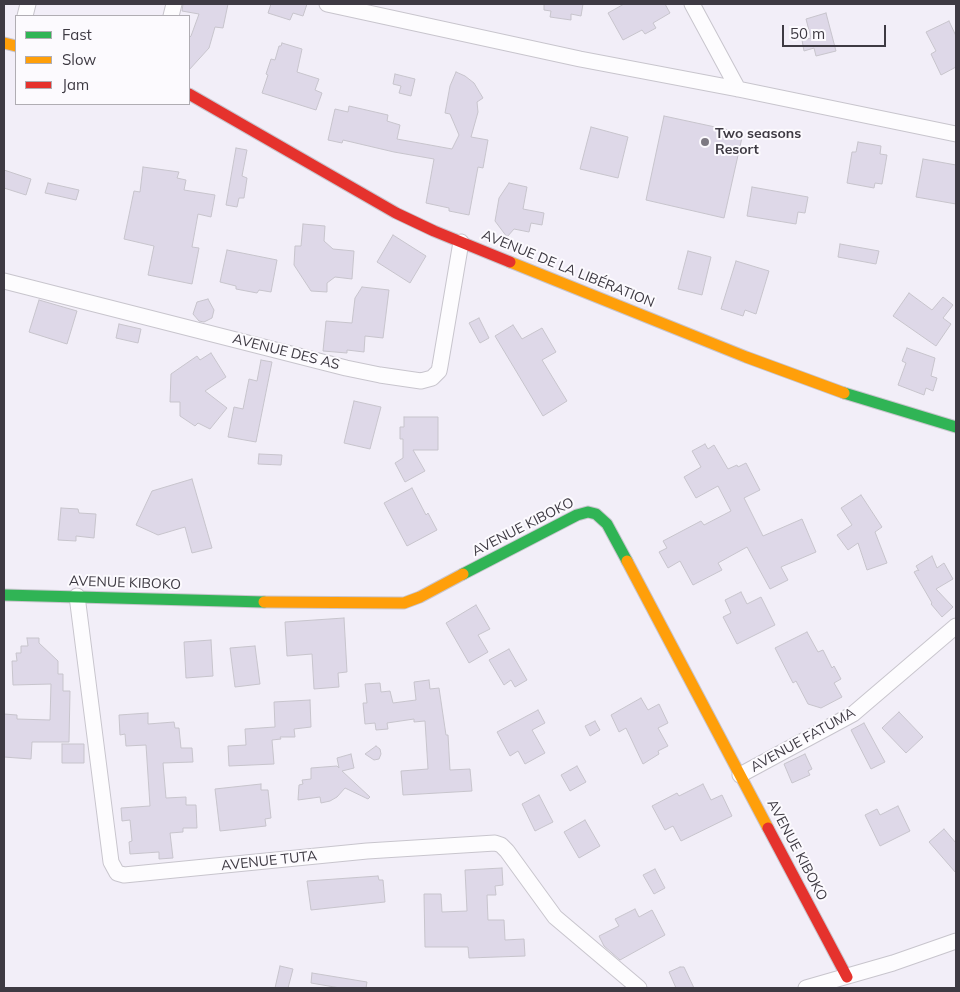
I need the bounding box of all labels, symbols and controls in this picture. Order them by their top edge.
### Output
legend [15,15,190,105]
scale bar [785,15,889,47]
text: 50 m [790,24,825,43]
text: Fast [62,25,92,44]
text: Slow [62,50,96,69]
text: Jam [62,75,89,94]
place label: Two seasons Resort [715,126,801,158]
marker: Two seasons Resort [699,136,711,148]
street label: AVENUE DE LA LIBÉRATION [479,227,657,311]
street label: AVENUE DES AS [231,331,341,373]
street label: AVENUE KIBOKO [469,494,577,560]
street label: AVENUE KIBOKO [69,573,181,593]
street label: AVENUE FATUMA [748,704,858,776]
street label: AVENUE KIBOKO [763,797,831,903]
street label: AVENUE TUTA [220,848,318,874]

